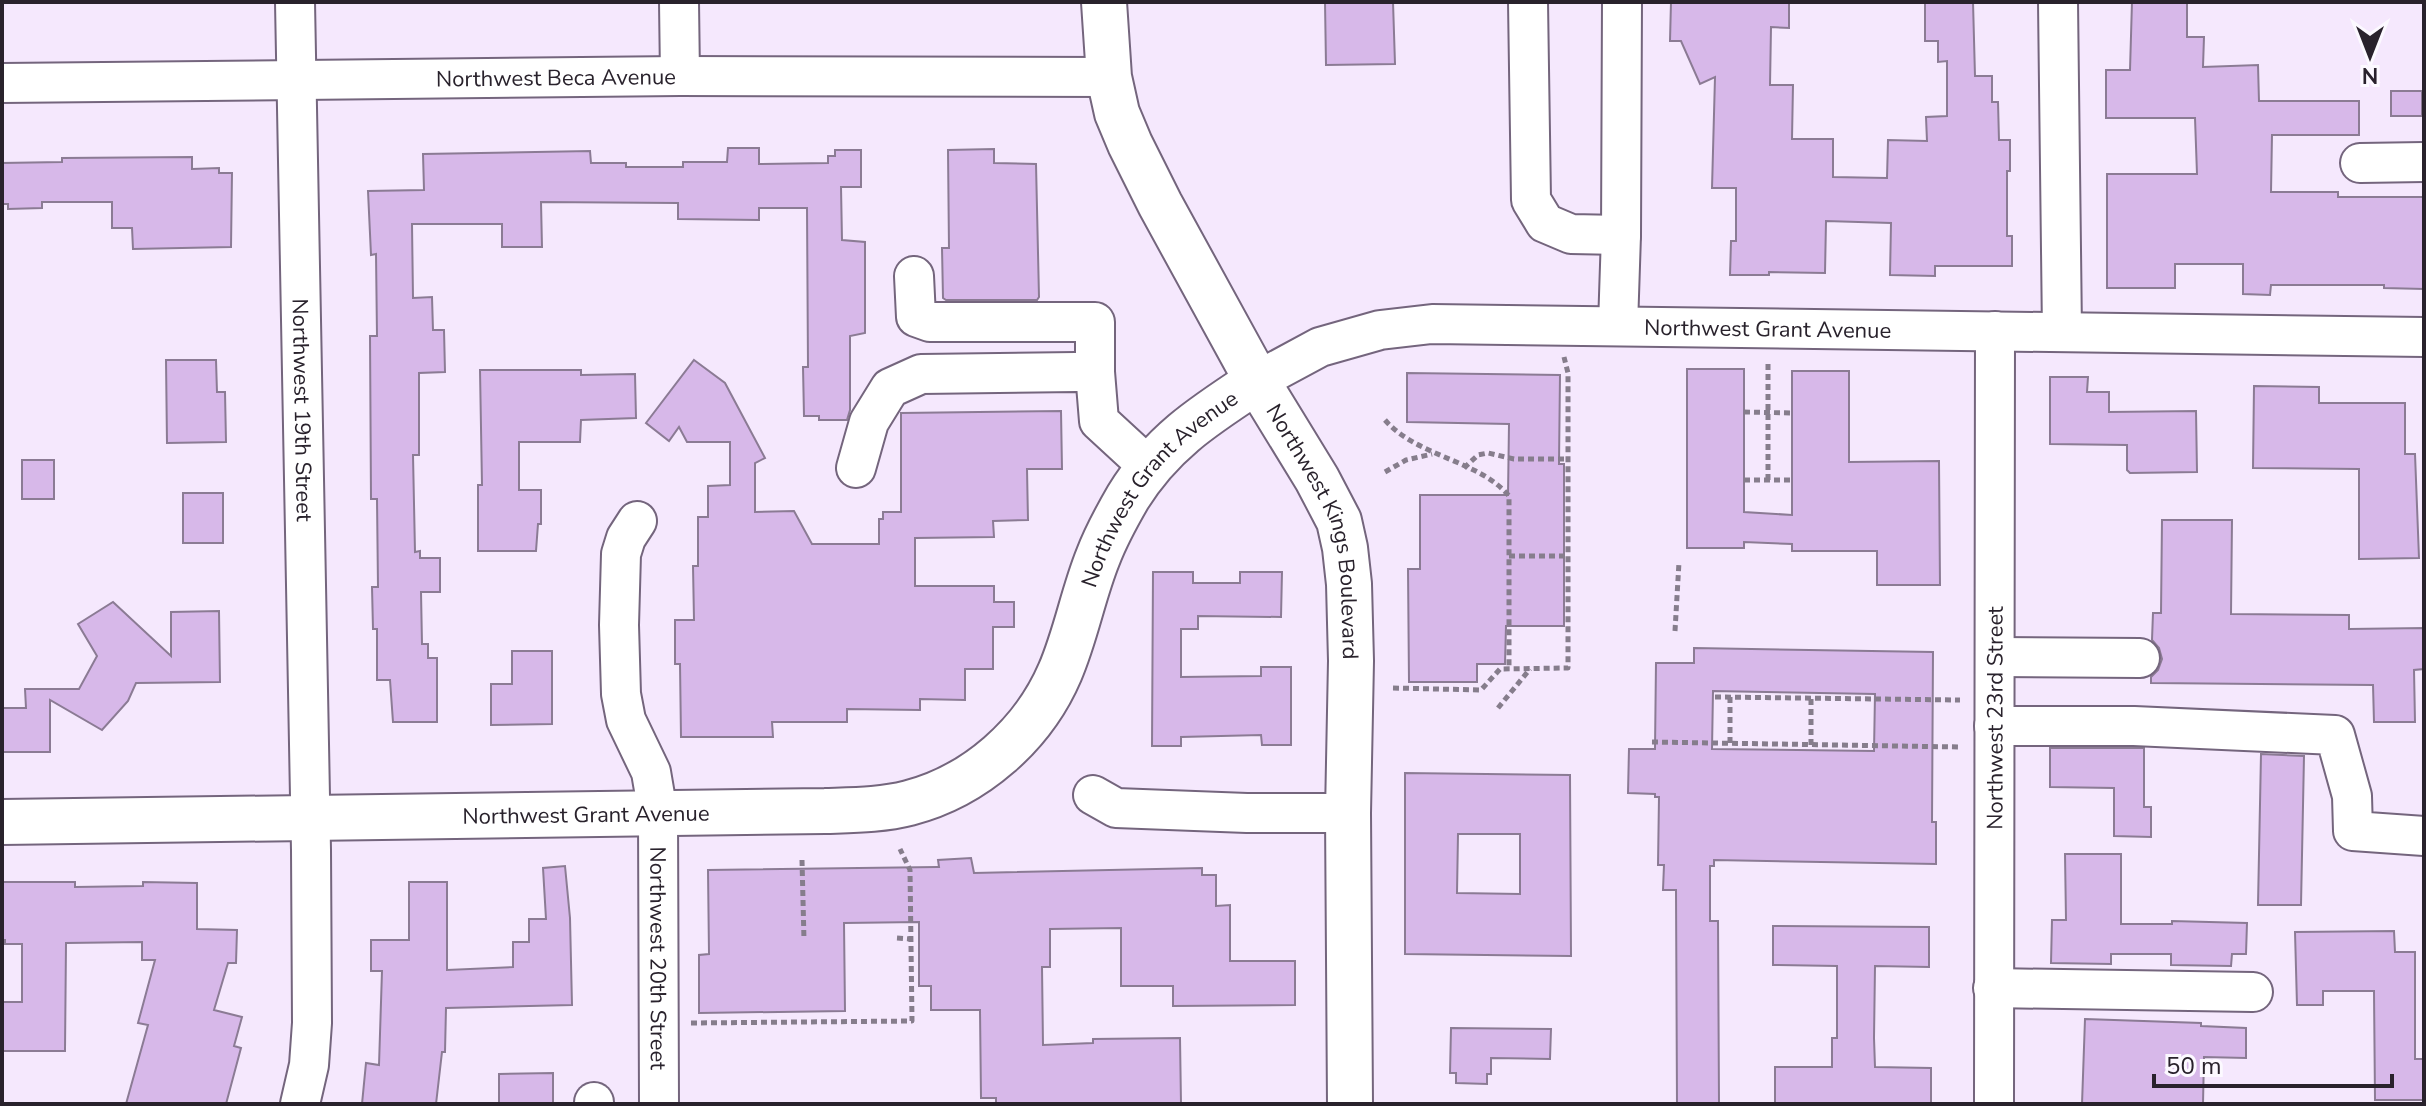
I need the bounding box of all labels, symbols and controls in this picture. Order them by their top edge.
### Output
north arrow [2330,16,2410,96]
text: N [2362,60,2378,90]
street label: Northwest Beca Avenue [436,62,676,95]
street label: Northwest 19th Street [285,298,319,522]
street label: Northwest Grant Avenue [1644,313,1891,346]
street label: Northwest Grant Avenue [1074,384,1244,591]
street label: Northwest Kings Boulevard [1259,399,1365,660]
street label: Northwest 23rd Street [1980,606,2011,830]
street label: Northwest Grant Avenue [462,799,710,832]
street label: Northwest 20th Street [642,846,673,1070]
scale bar [2154,1038,2392,1088]
text: 50 m [2166,1050,2222,1082]

